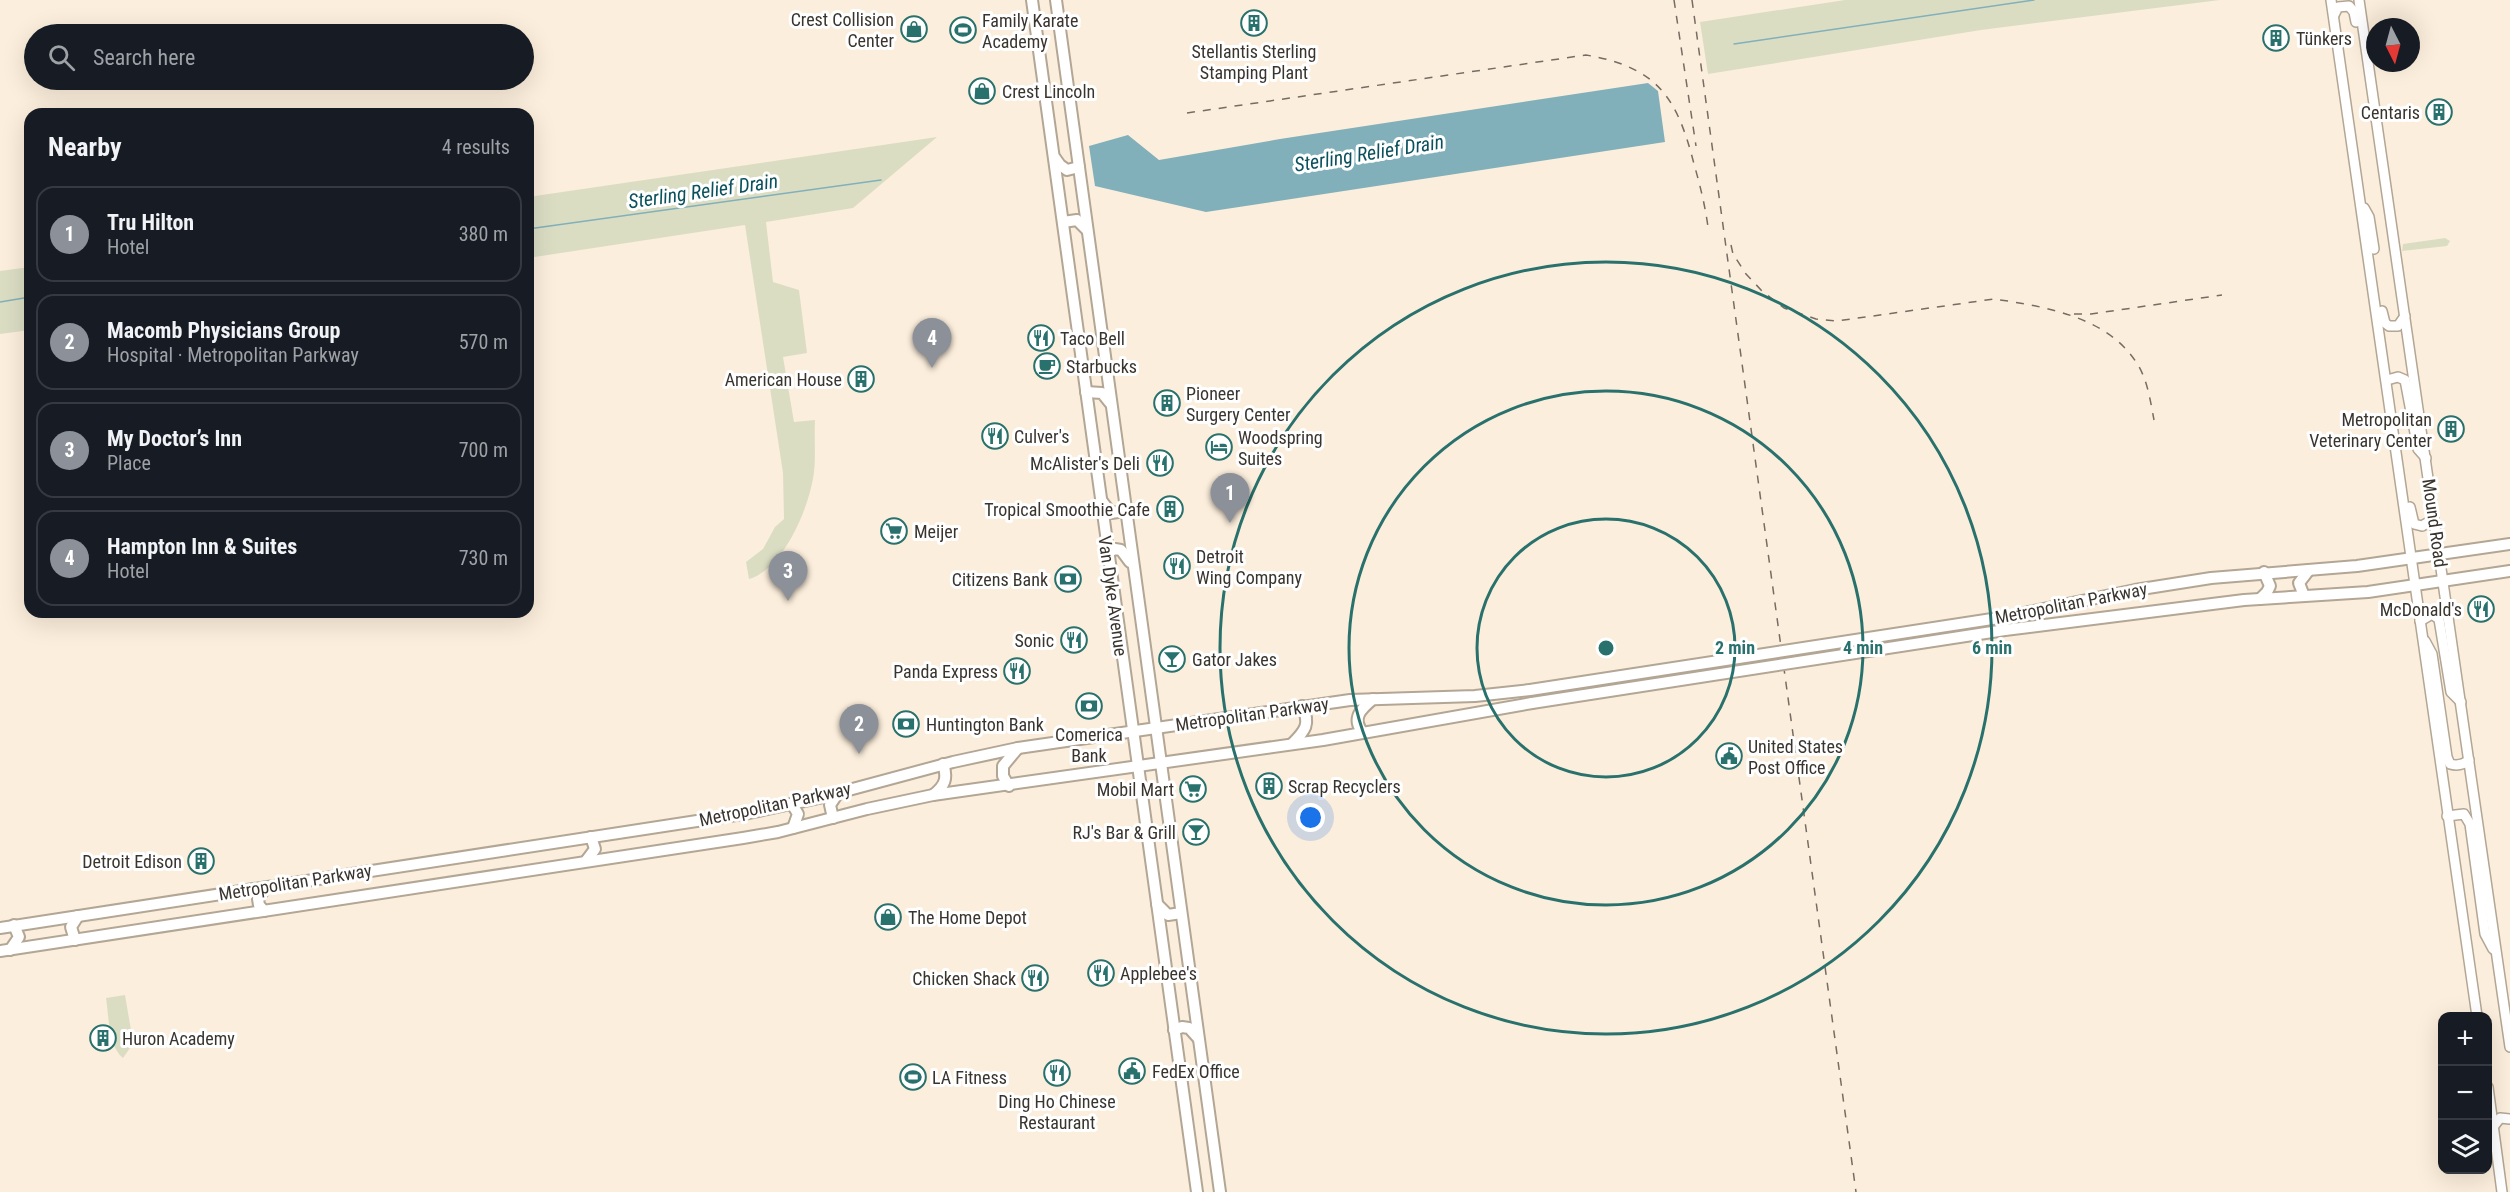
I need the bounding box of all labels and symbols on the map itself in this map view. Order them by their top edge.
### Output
building icon: Stellantis Sterling Stamping Plant [1239,8,1269,38]
place label: Crest Collision Center [791,9,895,51]
place label: Family Karate Academy [982,10,1078,52]
shop icon: Crest Collision Center [899,14,929,44]
sports icon: Family Karate Academy [948,15,978,45]
north arrow [2366,18,2420,72]
building icon: Tünkers [2261,23,2291,53]
place label: Tünkers [2296,28,2352,49]
place label: Stellantis Sterling Stamping Plant [1192,41,1316,83]
shop icon: Crest Lincoln [967,76,997,106]
place label: Crest Lincoln [1002,81,1095,102]
building icon: Centaris [2424,97,2454,127]
place label: Centaris [2361,102,2420,123]
water label: Sterling Relief Drain [1293,129,1445,177]
water label: Sterling Relief Drain [627,169,779,213]
pin: 4 [912,318,952,368]
restaurant icon: Taco Bell [1026,323,1056,353]
place label: Taco Bell [1060,328,1125,349]
cafe icon: Starbucks [1032,351,1062,381]
place label: Starbucks [1066,356,1137,377]
building icon: American House [846,364,876,394]
place label: American House [725,369,842,390]
place label: Pioneer Surgery Center [1186,383,1291,425]
building icon: Pioneer Surgery Center [1152,388,1182,418]
place label: Metropolitan Veterinary Center [2309,409,2433,451]
building icon: Metropolitan Veterinary Center [2436,414,2466,444]
restaurant icon: Culver's [980,421,1010,451]
place label: Culver's [1014,426,1069,447]
place label: Woodspring Suites [1238,427,1323,469]
hotel icon: Woodspring Suites [1204,432,1234,462]
restaurant icon: McAlister's Deli [1145,448,1175,478]
place label: McAlister's Deli [1030,453,1140,474]
pin: 1 [1210,474,1250,523]
street label: Mound Road [2418,477,2452,569]
building icon: Tropical Smoothie Cafe [1155,494,1185,524]
place label: Tropical Smoothie Cafe [984,499,1150,520]
supermarket icon: Meijer [879,516,909,546]
place label: Meijer [914,521,959,542]
street label: Van Dyke Avenue [1094,534,1132,658]
place label: Detroit Wing Company [1196,546,1303,588]
restaurant icon: Detroit Wing Company [1162,551,1192,581]
pin: 3 [768,552,808,601]
bank icon: Citizens Bank [1053,564,1083,594]
place label: Citizens Bank [952,569,1048,590]
street label: Metropolitan Parkway [1993,578,2149,628]
restaurant icon: McDonald's [2466,594,2496,624]
place label: McDonald's [2380,599,2462,620]
restaurant icon: Sonic [1059,625,1089,655]
place label: Sonic [1014,630,1054,651]
text: 2 min [1715,637,1755,658]
text: 4 min [1843,637,1883,658]
text: 6 min [1972,637,2012,658]
centre of rings [1596,638,1616,658]
bar icon: Gator Jakes [1157,644,1187,674]
place label: Gator Jakes [1192,649,1277,670]
restaurant icon: Panda Express [1002,656,1032,686]
place label: Panda Express [893,661,998,682]
bank icon: Comerica Bank [1074,691,1104,721]
street label: Metropolitan Parkway [1174,693,1330,735]
pin: 2 [840,704,878,754]
bank icon: Huntington Bank [891,709,921,739]
place label: Huntington Bank [926,714,1044,735]
place label: Comerica Bank [1055,724,1123,766]
place label: United States Post Office [1748,736,1843,778]
public building icon: United States Post Office [1714,741,1744,771]
building icon: Scrap Recyclers [1254,771,1284,801]
supermarket icon: Mobil Mart [1178,774,1208,804]
place label: Scrap Recyclers [1288,776,1401,797]
street label: Metropolitan Parkway [697,778,853,830]
place label: Mobil Mart [1097,779,1174,800]
your location [1296,803,1325,832]
bar icon: RJ's Bar & Grill [1181,817,1211,847]
place label: RJ's Bar & Grill [1072,822,1176,843]
building icon: Detroit Edison [186,846,216,876]
place label: Detroit Edison [82,851,182,872]
street label: Metropolitan Parkway [217,859,373,904]
shop icon: The Home Depot [873,902,903,932]
place label: The Home Depot [908,907,1027,928]
restaurant icon: Applebee's [1086,958,1116,988]
restaurant icon: Chicken Shack [1020,963,1050,993]
place label: Applebee's [1120,963,1197,984]
place label: Chicken Shack [912,968,1016,989]
building icon: Huron Academy [88,1023,118,1053]
place label: Huron Academy [122,1028,235,1049]
public building icon: FedEx Office [1117,1056,1147,1086]
restaurant icon: Ding Ho Chinese Restaurant [1042,1058,1072,1088]
place label: FedEx Office [1152,1061,1240,1082]
sports icon: LA Fitness [898,1062,928,1092]
place label: LA Fitness [932,1067,1007,1088]
place label: Ding Ho Chinese Restaurant [998,1091,1116,1133]

